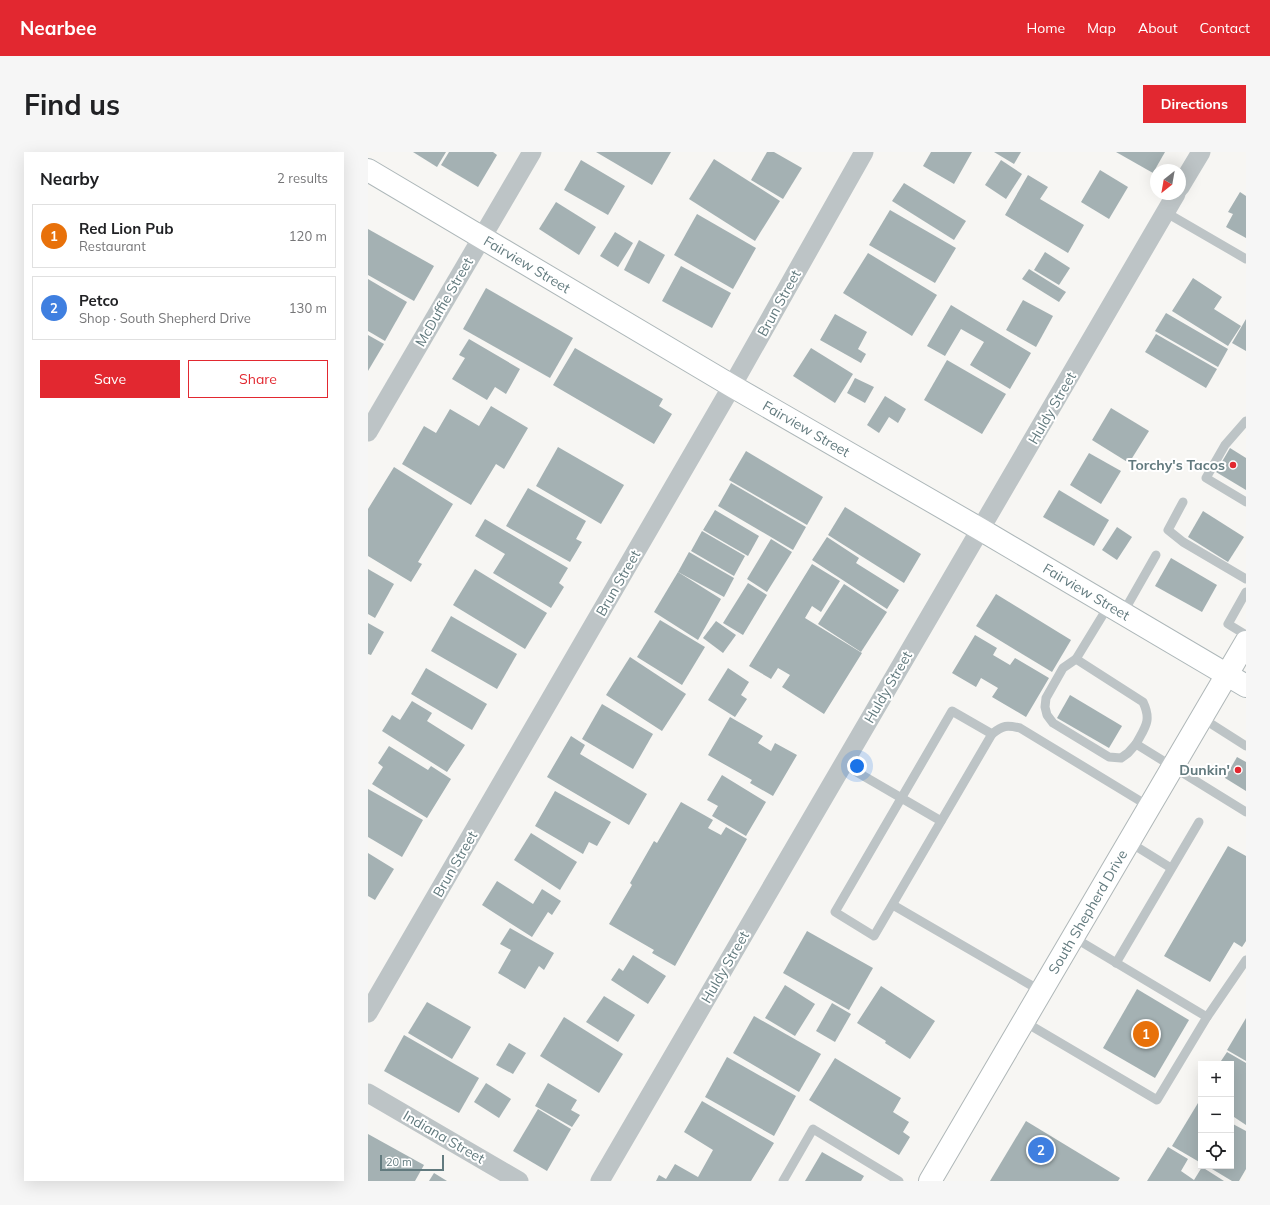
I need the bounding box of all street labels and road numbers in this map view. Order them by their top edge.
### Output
street label: Fairview Street [480,232,574,297]
street label: McDuffie Street [411,254,477,350]
street label: Brun Street [753,267,805,339]
street label: Huldy Street [1024,369,1080,447]
street label: Fairview Street [759,397,853,461]
street label: Brun Street [592,547,644,619]
street label: Fairview Street [1040,559,1133,624]
street label: Huldy Street [860,648,916,726]
street label: Brun Street [429,828,481,900]
street label: South Shepherd Drive [1044,846,1131,977]
street label: Huldy Street [697,928,753,1006]
street label: Indiana Street [400,1106,488,1168]

